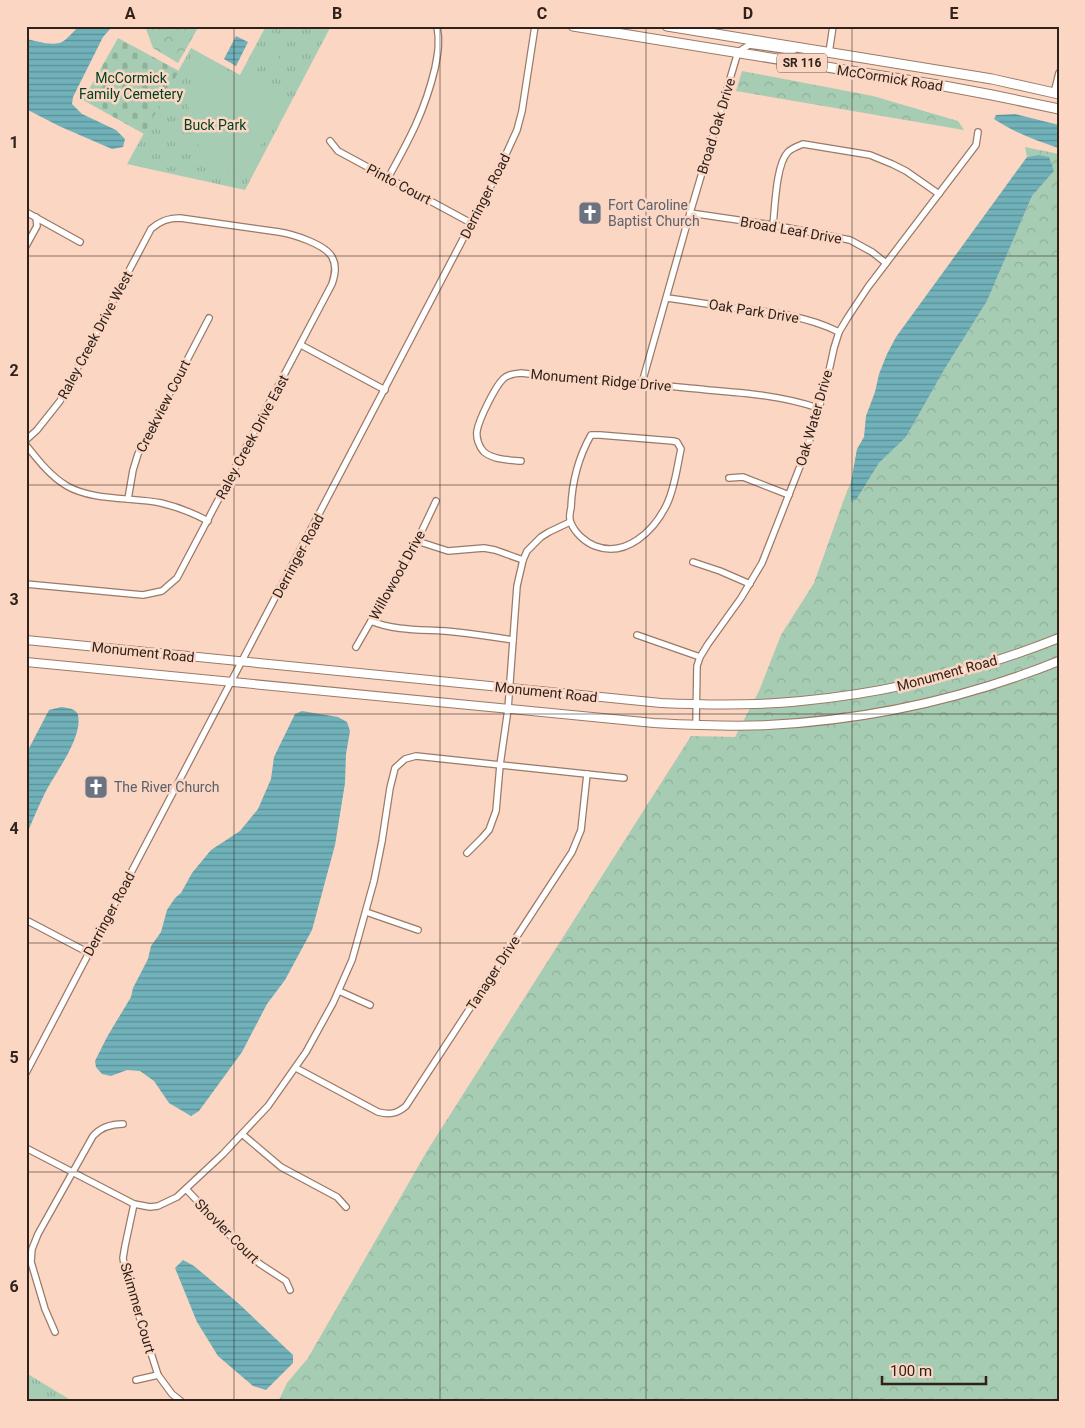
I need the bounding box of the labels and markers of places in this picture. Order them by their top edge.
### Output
place label: Fort Caroline Baptist Church [608,197,700,229]
church icon: Fort Caroline Baptist Church [577,200,603,226]
church icon: The River Church [83,774,109,800]
place label: The River Church [114,779,220,795]

